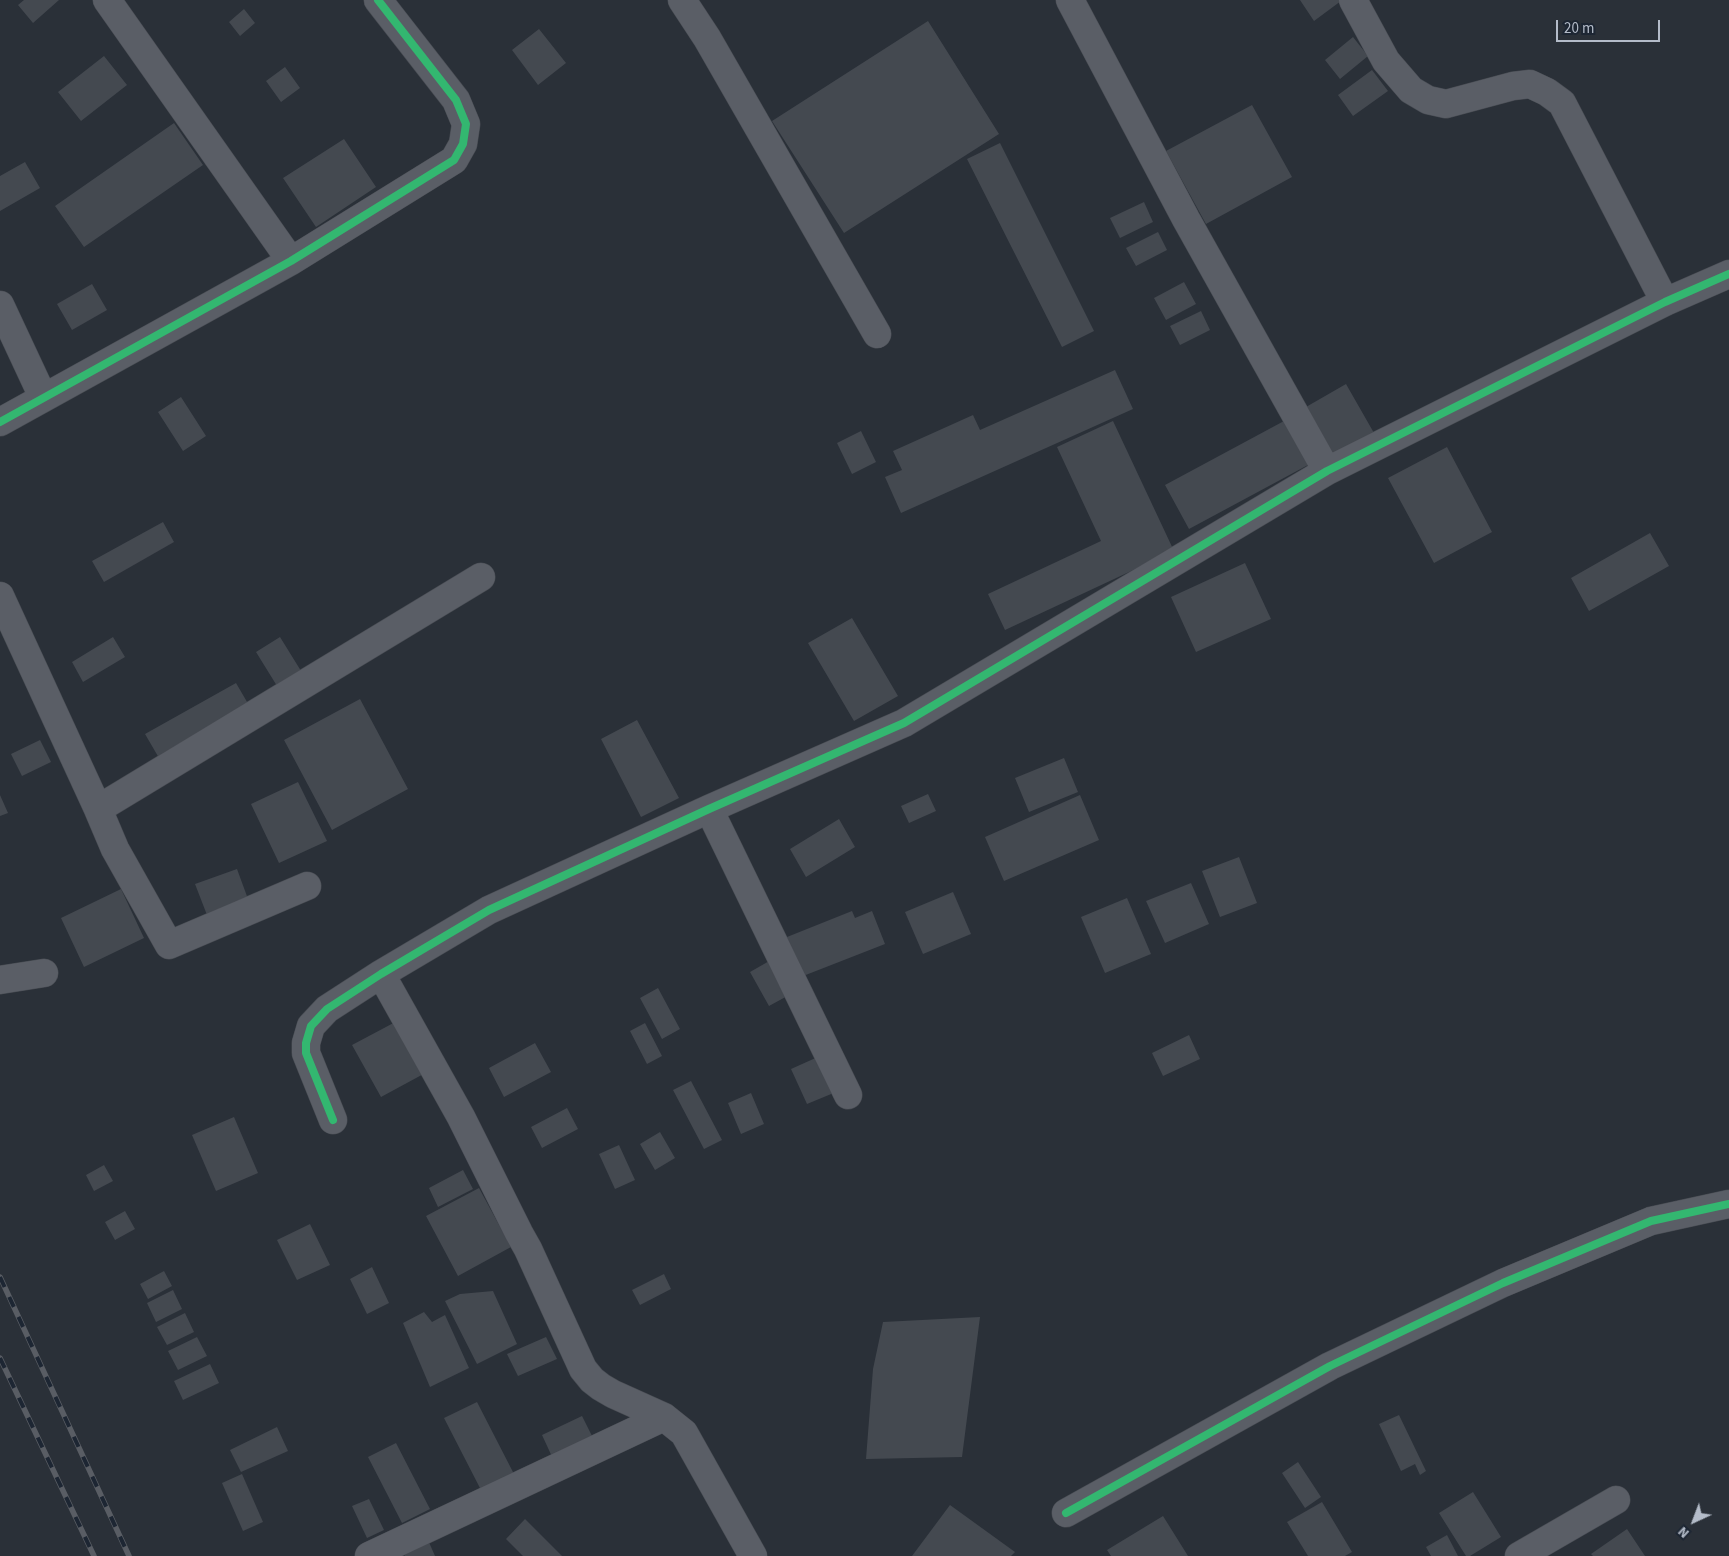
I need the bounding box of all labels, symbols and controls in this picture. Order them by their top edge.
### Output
scale bar [1559,10,1663,42]
text: 20 m [1564,18,1594,39]
north arrow [1669,1496,1719,1546]
text: N [1674,1521,1694,1542]

